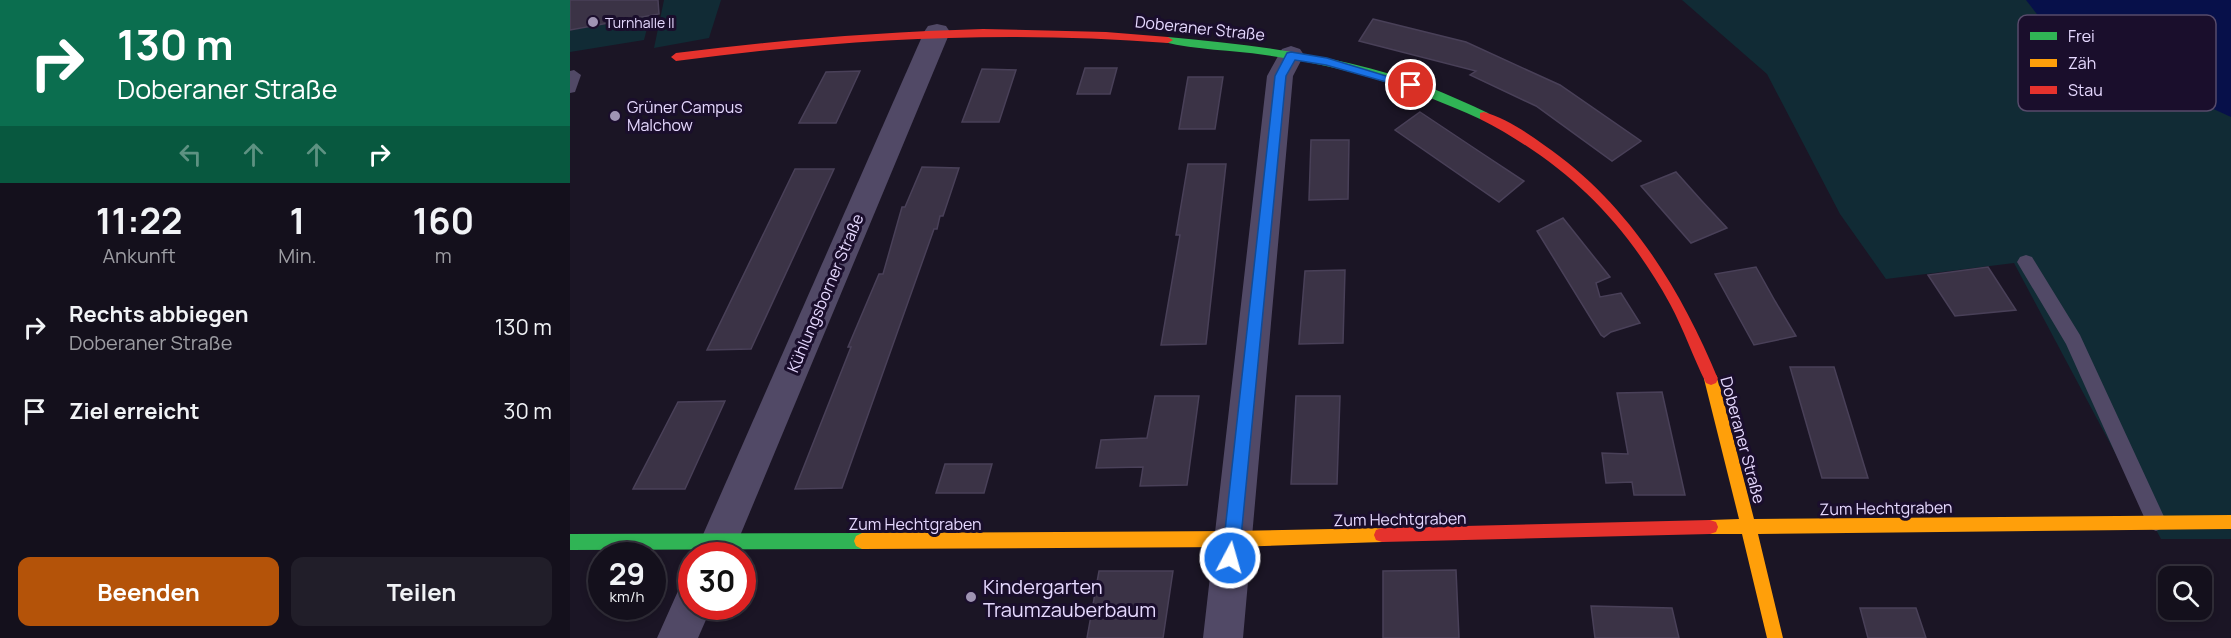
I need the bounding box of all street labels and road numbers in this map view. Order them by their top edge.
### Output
street label: Doberaner Straße [1134,10,1266,46]
street label: Kühlungsborner Straße [782,210,868,376]
street label: Doberaner Straße [1715,374,1771,506]
street label: Zum Hechtgraben [1819,496,1953,520]
street label: Zum Hechtgraben [1333,507,1467,531]
street label: Zum Hechtgraben [848,513,982,535]

